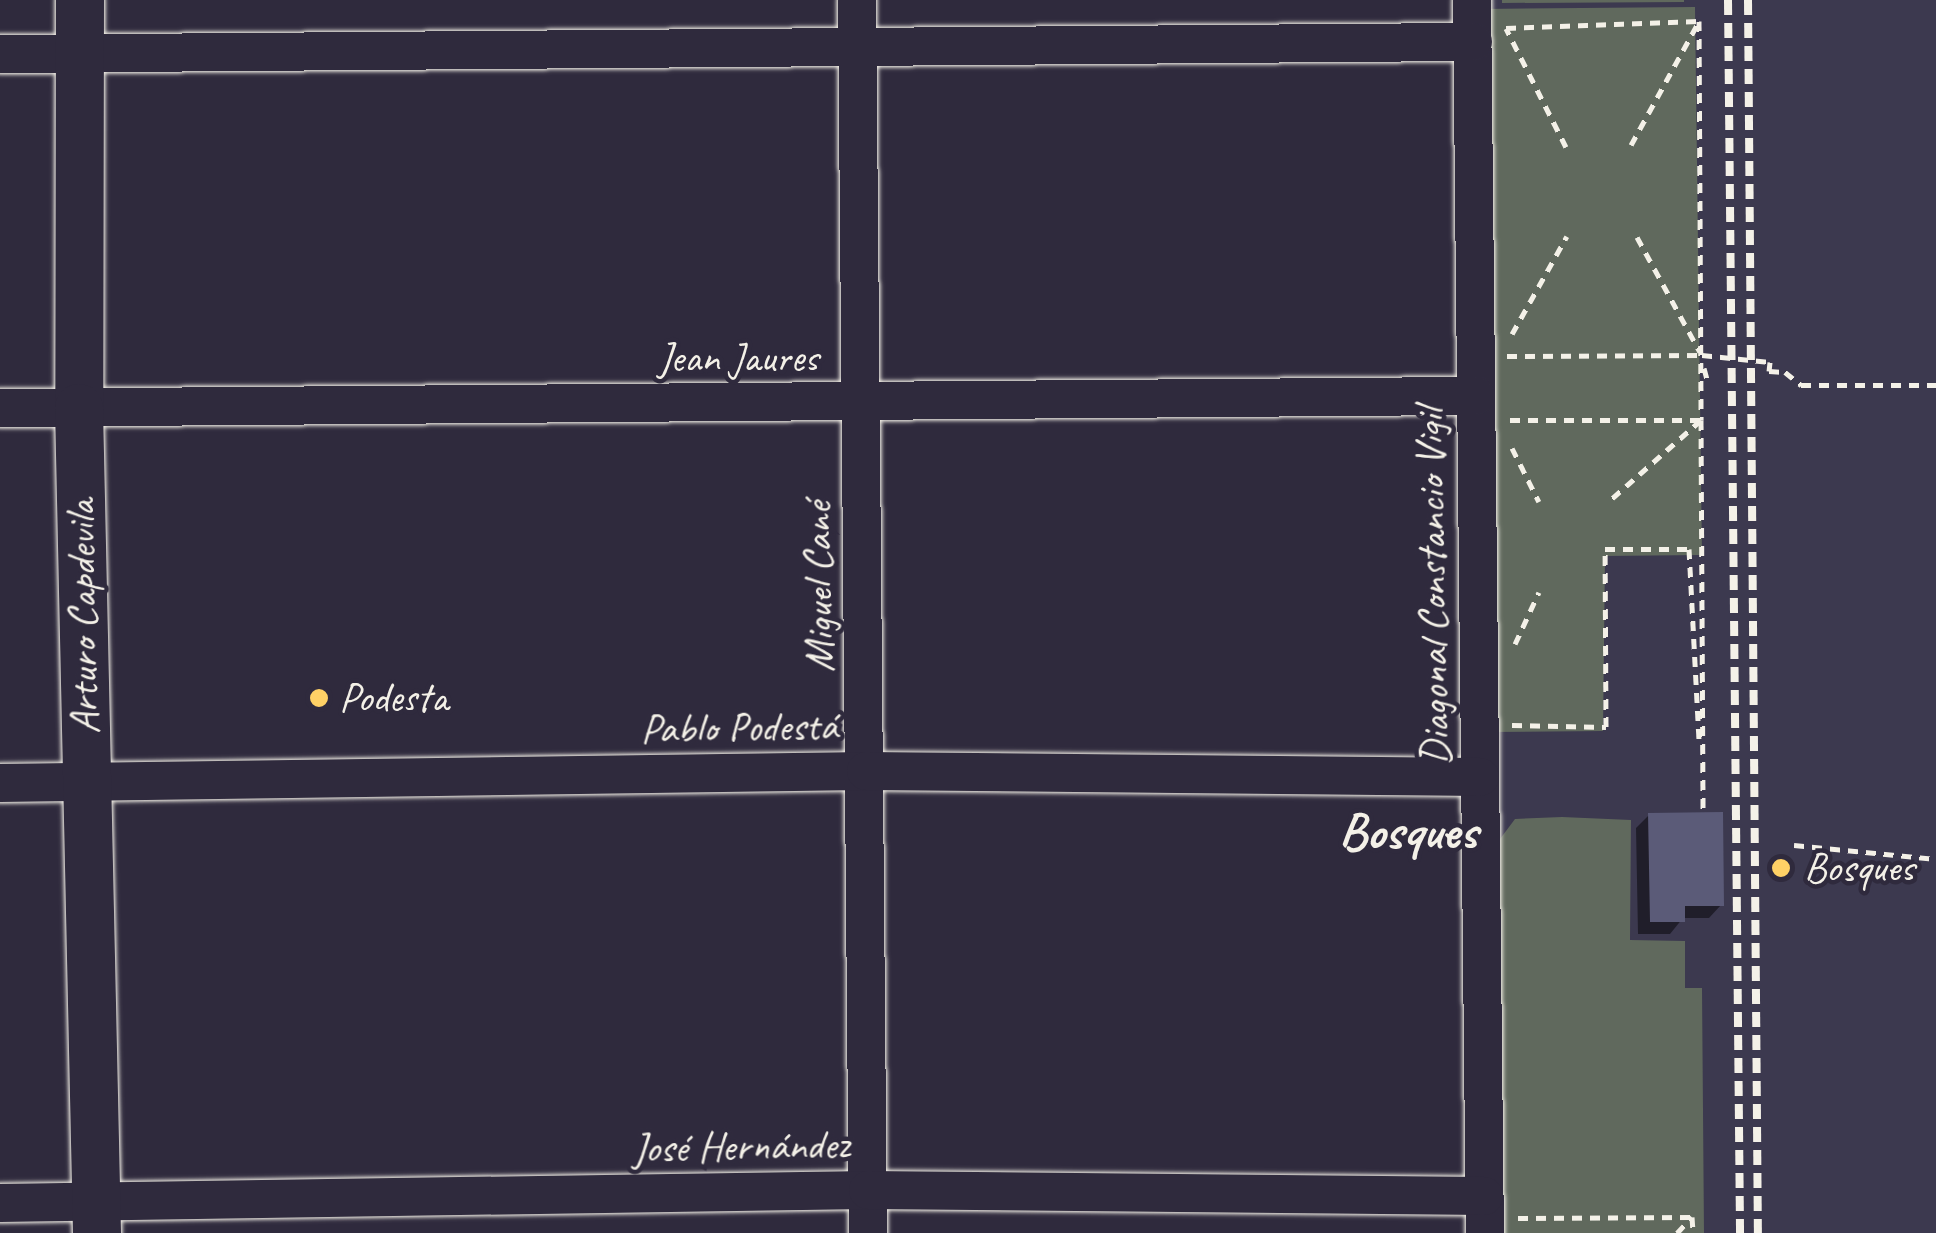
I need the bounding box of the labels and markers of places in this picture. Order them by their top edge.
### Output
place label: Podesta [339,673,448,723]
marker: Podesta [308,687,330,709]
place label: Bosques [1804,843,1914,893]
marker: Bosques [1768,855,1794,881]

